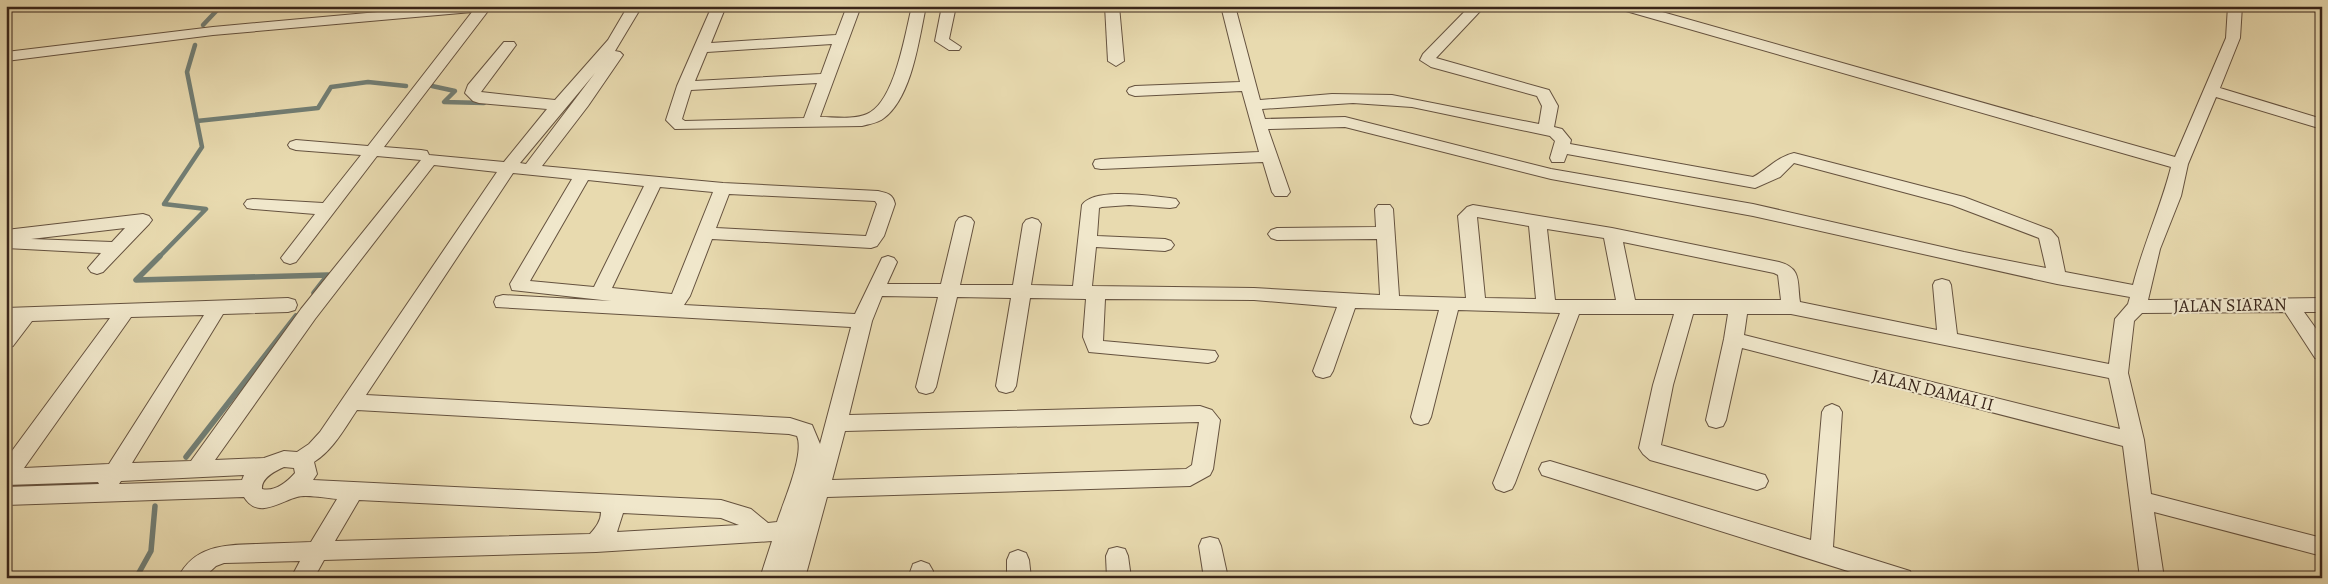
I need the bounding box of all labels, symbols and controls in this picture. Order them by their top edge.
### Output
street label: JALAN SIARAN [2173,292,2287,318]
street label: JALAN DAMAI II [1870,363,1996,417]

